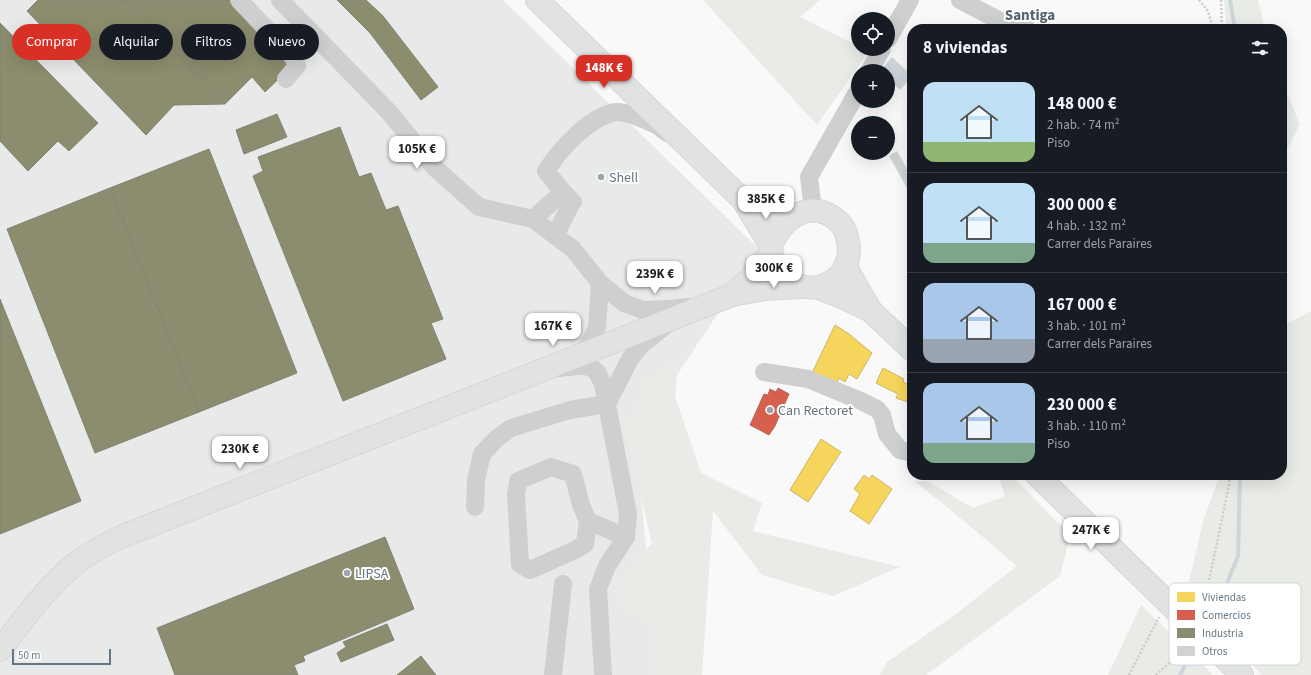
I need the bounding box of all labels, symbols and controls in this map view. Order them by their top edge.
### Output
district label: Santiga [1005,5,1055,26]
map controls [851,12,895,160]
button: locate [851,12,895,56]
chip: Comprar [12,24,91,60]
chip: Alquilar [99,24,173,60]
chip: Filtros [181,24,246,60]
chip: Nuevo [254,24,319,60]
text: 8 viviendas [923,36,1007,60]
icon: filters [1249,37,1271,59]
pin: 148K € [571,55,637,89]
text: 148K € [585,59,623,77]
button: + [851,64,895,108]
text: 148 000 € [1047,92,1117,116]
icon: home [955,98,1003,146]
button: − [851,116,895,160]
text: 2 hab. · 74 m² [1047,116,1120,134]
text: Piso [1047,134,1070,152]
pin: 105K € [384,136,450,170]
text: 105K € [398,140,436,158]
place label: Shell [609,168,639,188]
marker: Shell [596,172,606,182]
pin: 385K € [733,186,799,220]
text: 385K € [747,190,785,208]
text: 300 000 € [1047,193,1117,217]
icon: home [955,199,1003,247]
text: 4 hab. · 132 m² [1047,217,1126,235]
text: Carrer dels Paraires [1047,235,1152,253]
pin: 300K € [741,255,807,289]
text: 300K € [755,259,793,277]
pin: 239K € [622,261,688,295]
text: 239K € [636,265,674,283]
text: 167 000 € [1047,293,1117,317]
icon: home [955,299,1003,347]
pin: 167K € [520,313,586,347]
text: 167K € [534,317,572,335]
text: 3 hab. · 101 m² [1047,317,1126,335]
text: Carrer dels Paraires [1047,335,1152,353]
text: 230 000 € [1047,393,1117,417]
icon: home [955,399,1003,447]
place label: Can Rectoret [778,401,853,421]
marker: Can Rectoret [765,405,775,415]
text: 3 hab. · 110 m² [1047,417,1126,435]
text: Piso [1047,435,1070,453]
pin: 230K € [207,436,273,470]
text: 230K € [221,440,259,458]
pin: 247K € [1058,517,1124,551]
text: 247K € [1072,521,1110,539]
place label: LIPSA [355,564,389,584]
marker: LIPSA [342,568,352,578]
legend [1169,583,1301,665]
text: Viviendas [1202,590,1246,605]
text: Comercios [1202,608,1251,623]
text: Industria [1202,626,1243,641]
text: Otros [1202,644,1228,659]
scale bar [12,647,111,666]
text: 50 m [18,648,40,663]

